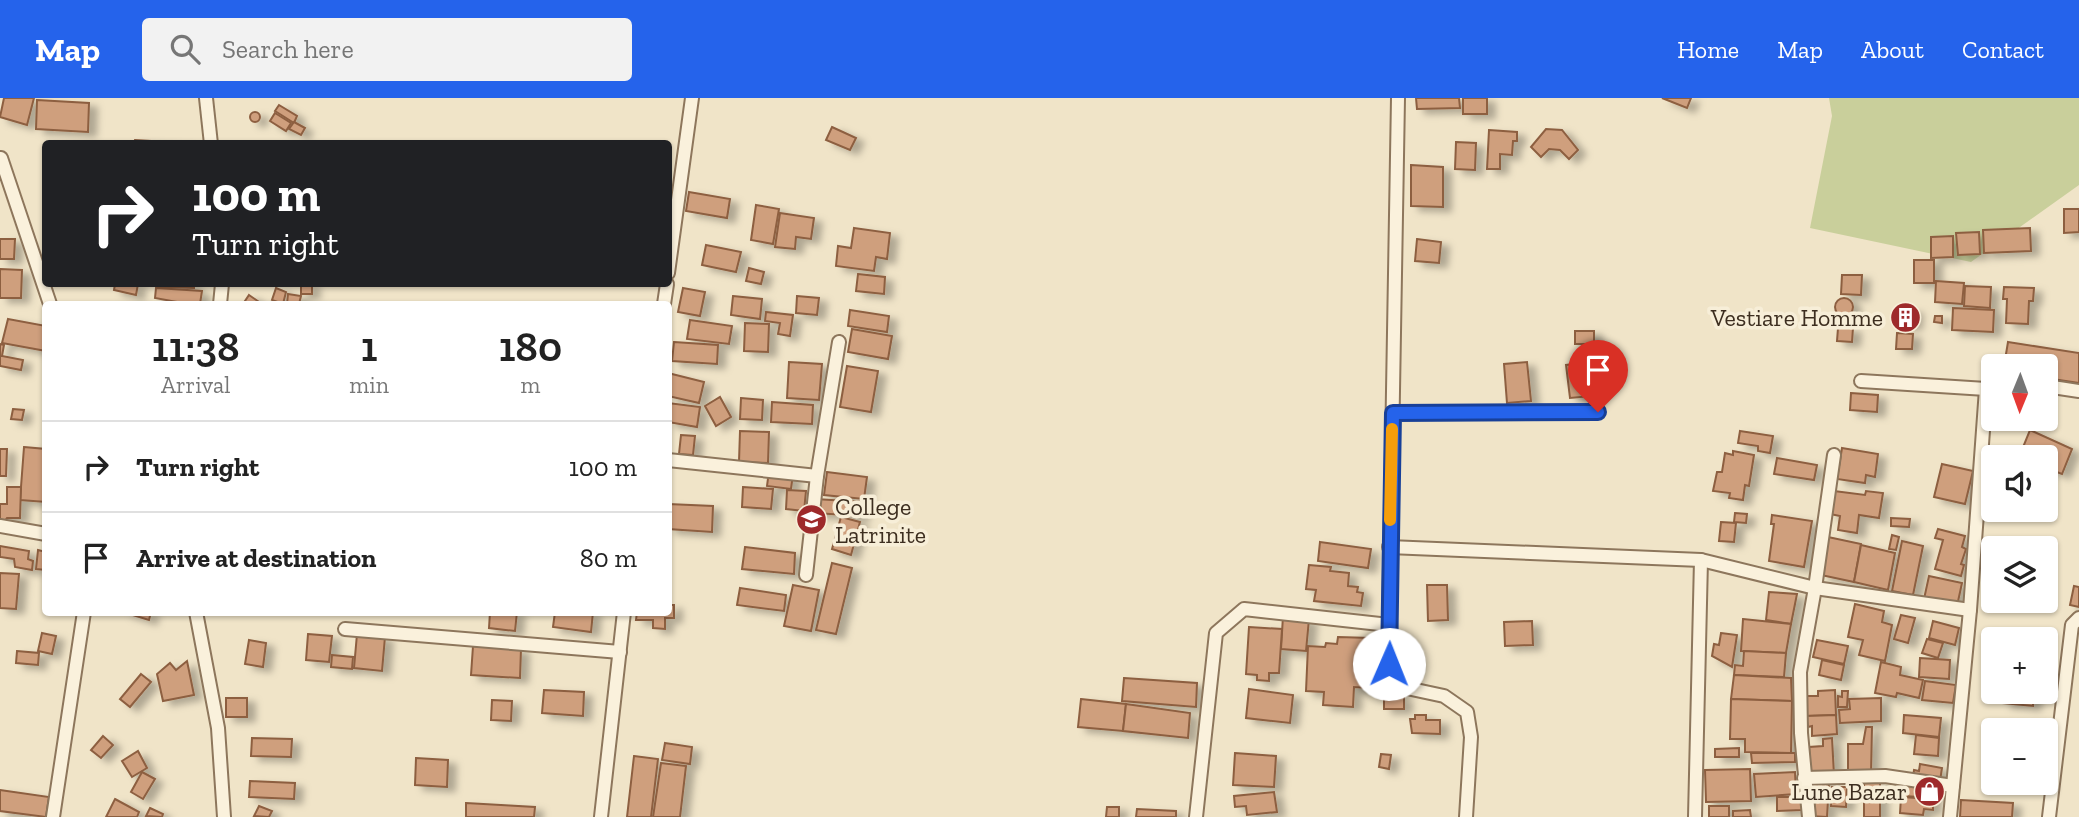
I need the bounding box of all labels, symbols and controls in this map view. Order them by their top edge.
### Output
search box [142,18,632,81]
text: Map [35,30,100,69]
icon: search [166,30,204,68]
text: Search here [222,33,354,65]
text: Home [1677,35,1739,64]
text: Map [1777,35,1823,64]
text: About [1861,35,1924,64]
text: Contact [1962,35,2044,64]
text: 100 m [192,165,320,224]
icon: right [77,168,168,259]
text: Turn right [192,225,339,263]
building icon: Vestiare Homme [1889,300,1923,334]
place label: Vestiare Homme [1710,303,1883,332]
text: 11:38 [152,321,240,372]
text: 1 [361,321,377,372]
text: 180 [499,321,562,372]
pin [1568,340,1628,412]
icon: arrive [1579,351,1617,389]
north arrow [1981,354,2058,430]
map controls [1981,354,2058,795]
text: Arrival [161,371,230,399]
text: min [349,371,389,399]
text: m [520,371,540,399]
button: sound [1981,445,2058,522]
icon: right [77,448,115,486]
text: Turn right [136,451,259,483]
text: 100 m [569,451,637,483]
place label: College Latrinite [835,492,926,549]
school or university icon: College Latrinite [795,503,829,537]
button: layers [1981,536,2058,613]
icon: arrive [77,539,115,577]
text: Arrive at destination [136,542,376,574]
text: 80 m [580,542,637,574]
position arrow [1352,627,1426,701]
button: + [1981,627,2058,704]
button: − [1981,718,2058,795]
shop icon: Lune Bazar [1913,774,1947,808]
place label: Lune Bazar [1791,777,1907,806]

